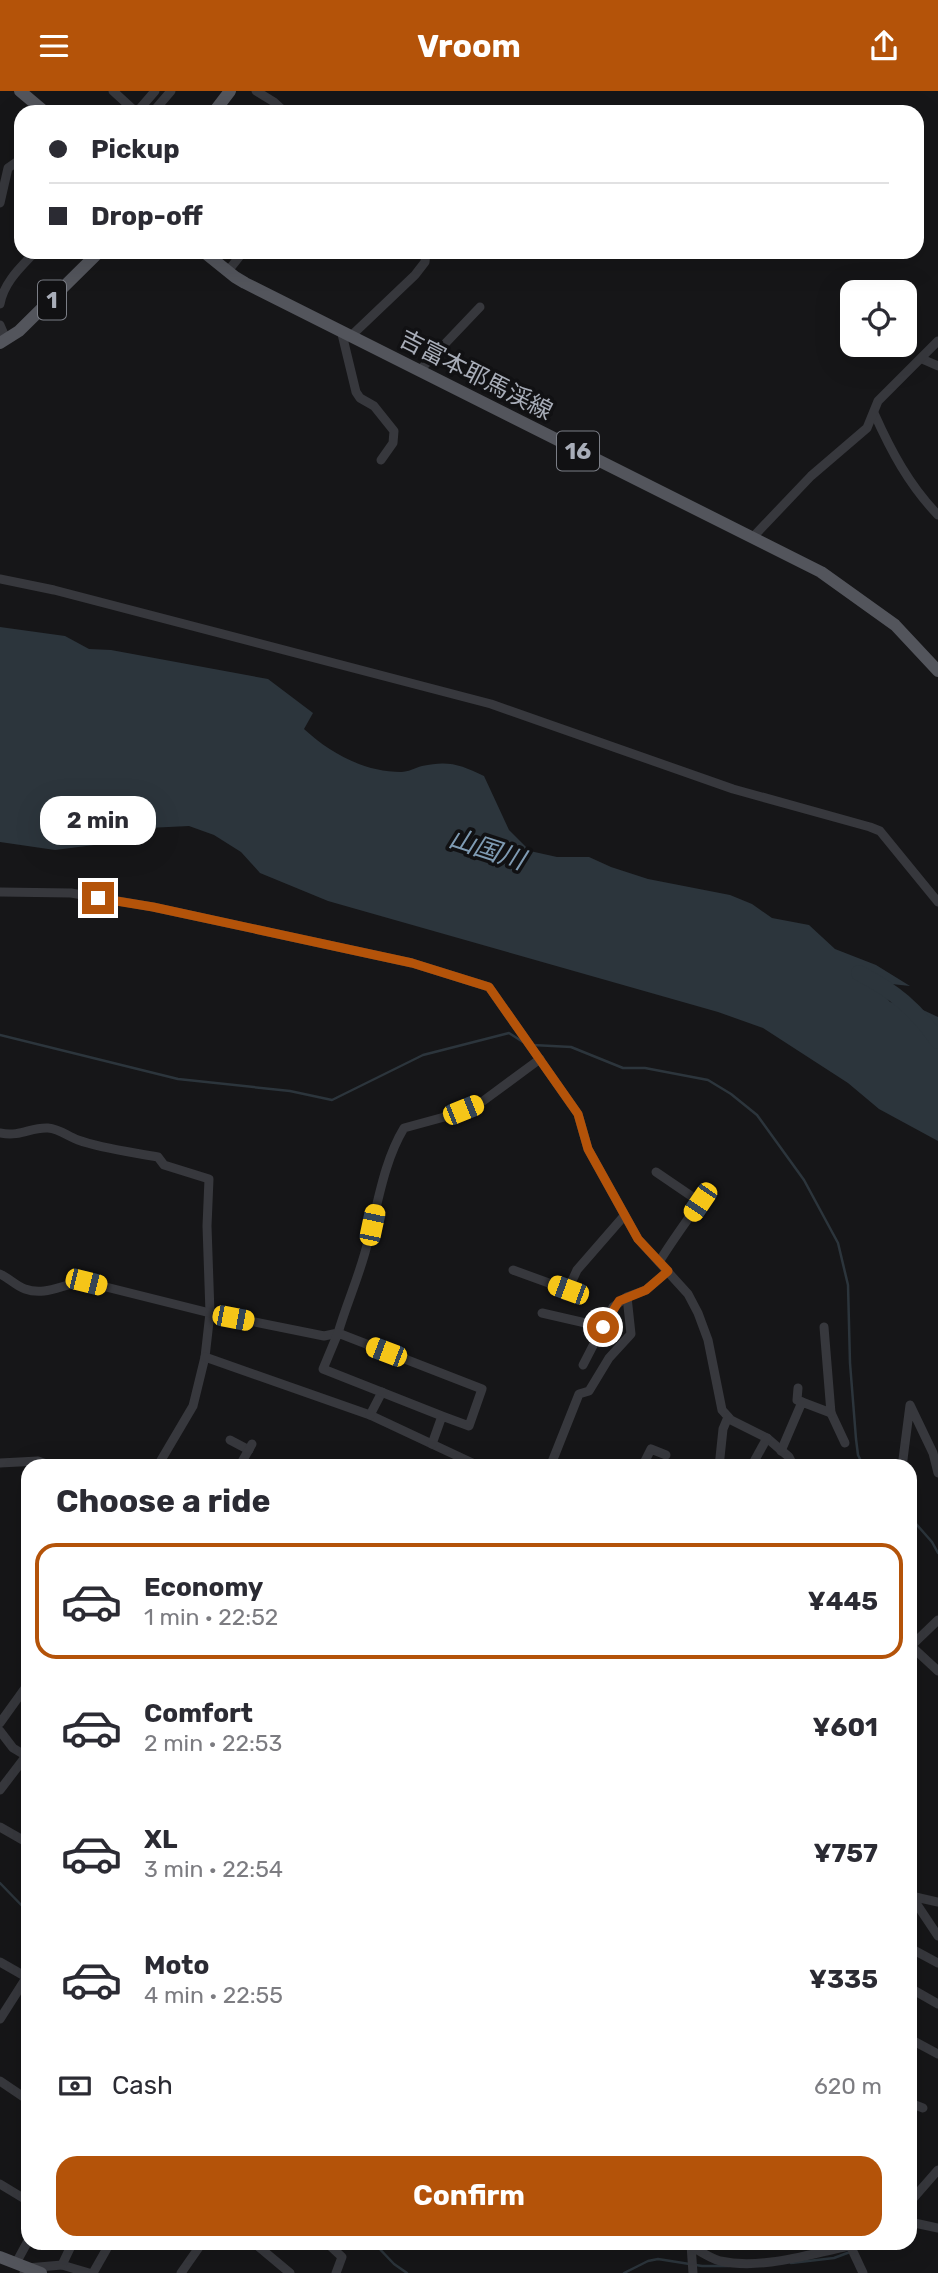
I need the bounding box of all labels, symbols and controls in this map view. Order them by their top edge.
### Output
icon: menu [35,27,73,65]
text: Vroom [417,27,521,65]
icon: share [865,27,903,65]
text: Pickup [91,134,180,165]
text: Drop-off [91,201,203,232]
map controls [840,280,917,357]
button: locate [840,280,917,357]
road number: 1 [38,281,66,320]
street label: 吉富本耶馬渓線 [395,324,557,426]
road number: 16 [557,431,599,471]
callout: 2 min [40,797,156,845]
text: 2 min [67,806,129,834]
water label: 山国川 [445,823,532,877]
route end [82,882,114,914]
car [440,1092,487,1128]
car [680,1179,721,1225]
car [358,1202,387,1248]
car [64,1267,109,1297]
car [545,1273,592,1307]
car [211,1304,256,1332]
route start [587,1311,619,1343]
car [363,1335,410,1369]
text: Choose a ride [56,1482,270,1520]
icon: car [60,1570,123,1633]
text: Economy [144,1572,263,1603]
text: ¥445 [808,1586,878,1617]
text: 1 min · 22:52 [144,1603,278,1631]
icon: car [60,1696,123,1759]
text: Comfort [144,1698,253,1729]
text: ¥601 [813,1712,878,1743]
text: 2 min · 22:53 [144,1729,282,1757]
icon: car [60,1822,123,1885]
text: XL [144,1824,177,1855]
text: ¥757 [813,1838,878,1869]
text: 3 min · 22:54 [144,1855,283,1883]
icon: car [60,1948,123,2011]
text: Moto [144,1950,209,1981]
text: ¥335 [809,1964,878,1995]
text: 4 min · 22:55 [144,1981,283,2009]
icon: cash [56,2067,94,2105]
text: Cash [112,2070,173,2101]
text: 620 m [814,2072,882,2100]
button: Confirm [56,2156,882,2236]

